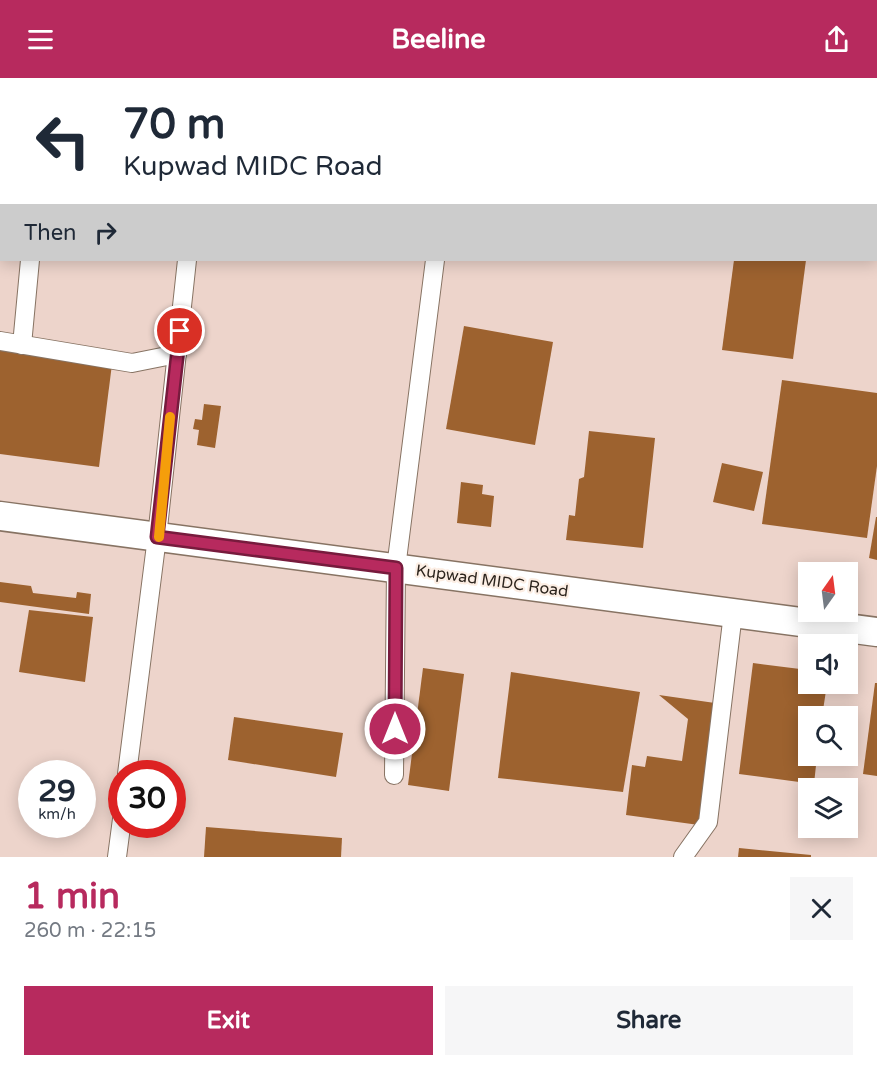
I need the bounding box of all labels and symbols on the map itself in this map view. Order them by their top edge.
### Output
pin [154,305,205,356]
street label: Kupwad MIDC Road [414,560,570,602]
north arrow [798,562,858,622]
position arrow [363,697,427,761]
speed limit sign: 30 [108,760,186,838]

